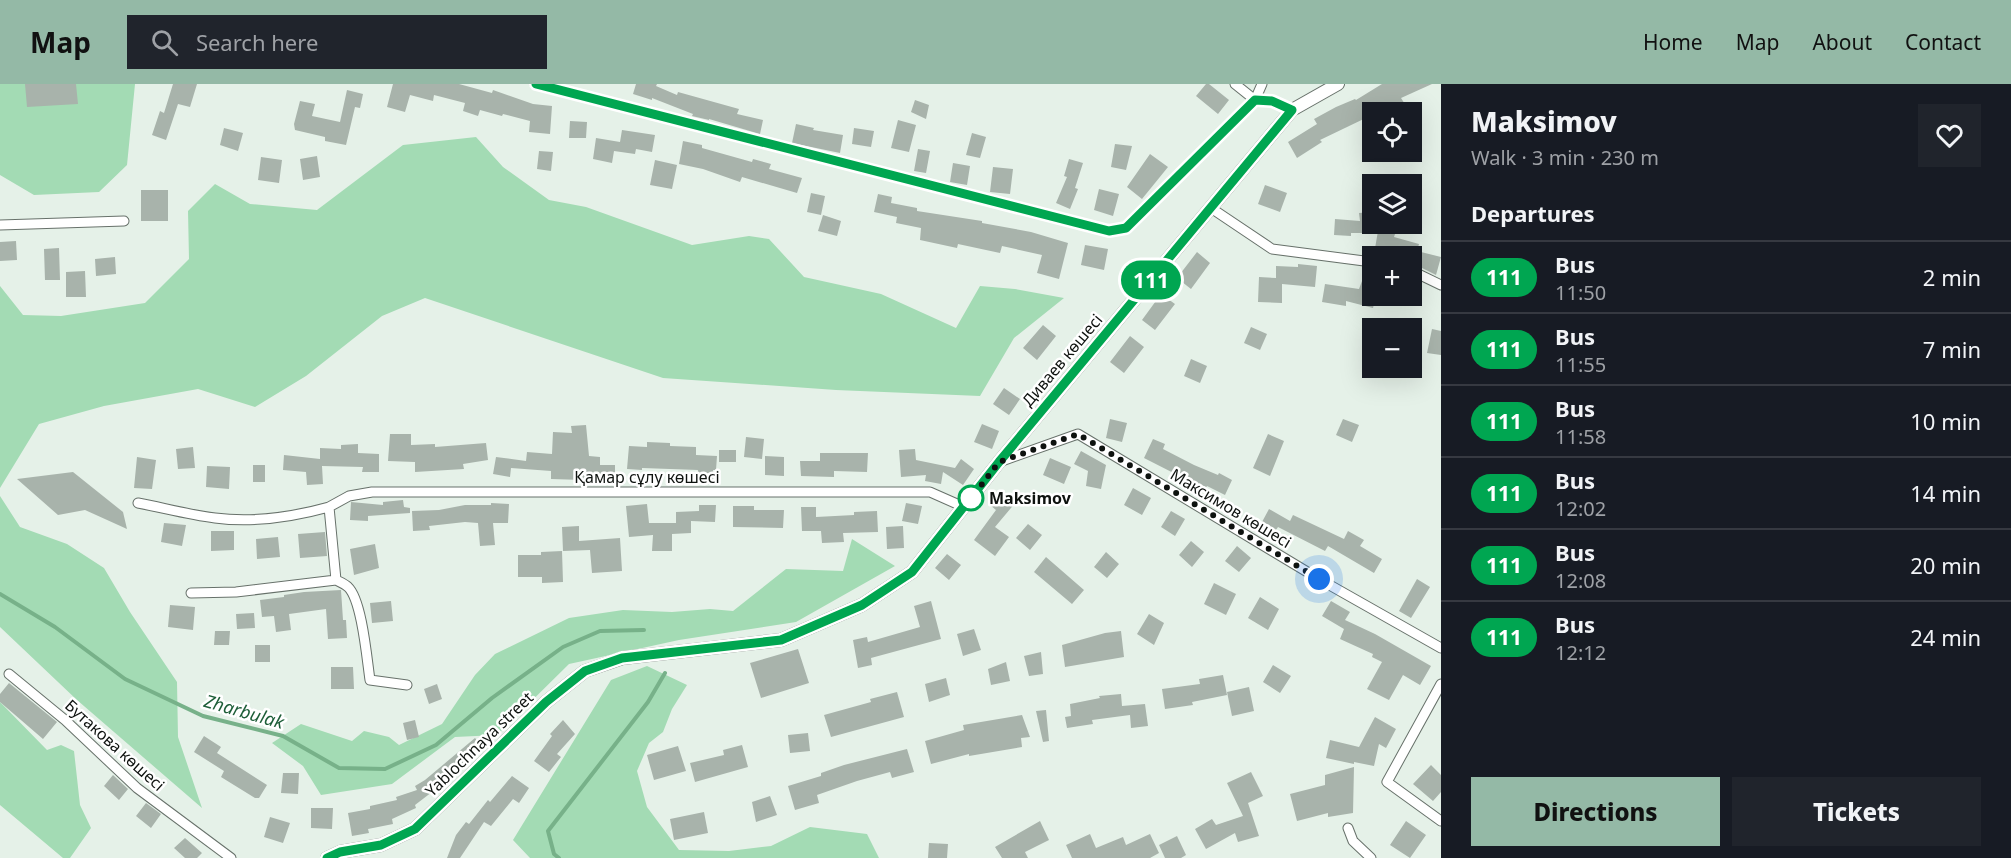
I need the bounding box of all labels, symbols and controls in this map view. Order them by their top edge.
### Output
search box [127,15,547,69]
text: Map [30,23,91,61]
icon: search [148,26,181,59]
text: Search here [196,27,318,57]
text: Home [1643,28,1703,56]
text: Map [1736,28,1779,56]
text: About [1812,28,1872,56]
text: Contact [1905,28,1981,56]
map controls [1362,102,1422,378]
button: locate [1362,102,1422,162]
text: Maksimov [1471,102,1617,140]
button: heart [1918,104,1981,167]
text: Walk · 3 min · 230 m [1471,144,1659,171]
button: layers [1362,174,1422,234]
text: Departures [1471,198,1595,228]
button: + [1362,246,1422,306]
text: Bus [1555,249,1595,279]
line badge: 111 [1116,260,1186,300]
text: 2 min [1923,262,1981,292]
text: 111 [1486,263,1522,291]
text: 111 [1133,266,1169,294]
text: 11:50 [1555,279,1606,306]
street label: Диваев көшесі [1017,309,1107,411]
button: − [1362,318,1422,378]
text: Bus [1555,321,1595,351]
text: 7 min [1923,334,1981,364]
text: 111 [1486,335,1522,363]
text: 11:55 [1555,351,1606,378]
text: Bus [1555,393,1595,423]
text: 10 min [1910,406,1981,436]
text: 111 [1486,407,1522,435]
text: 11:58 [1555,423,1606,450]
street label: Максимов көшесі [1166,463,1296,553]
text: Bus [1555,465,1595,495]
street label: Қамар сұлу көшесі [574,466,720,488]
text: 14 min [1910,478,1981,508]
text: 111 [1486,479,1522,507]
marker: Maksimov [958,485,984,511]
place label: Maksimov [989,487,1072,509]
text: 12:02 [1555,495,1606,522]
text: Bus [1555,537,1595,567]
text: 20 min [1910,550,1981,580]
text: 111 [1486,551,1522,579]
your location [1304,564,1334,594]
text: 12:08 [1555,567,1606,594]
text: Bus [1555,609,1595,639]
text: 24 min [1910,622,1981,652]
text: 111 [1486,623,1522,651]
text: 12:12 [1555,639,1606,666]
street label: Yablochnaya street [420,687,538,801]
water label: Zharbulak [201,688,288,734]
street label: Бутакова көшесі [60,694,170,796]
button: Directions [1471,777,1720,846]
button: Tickets [1732,777,1981,846]

